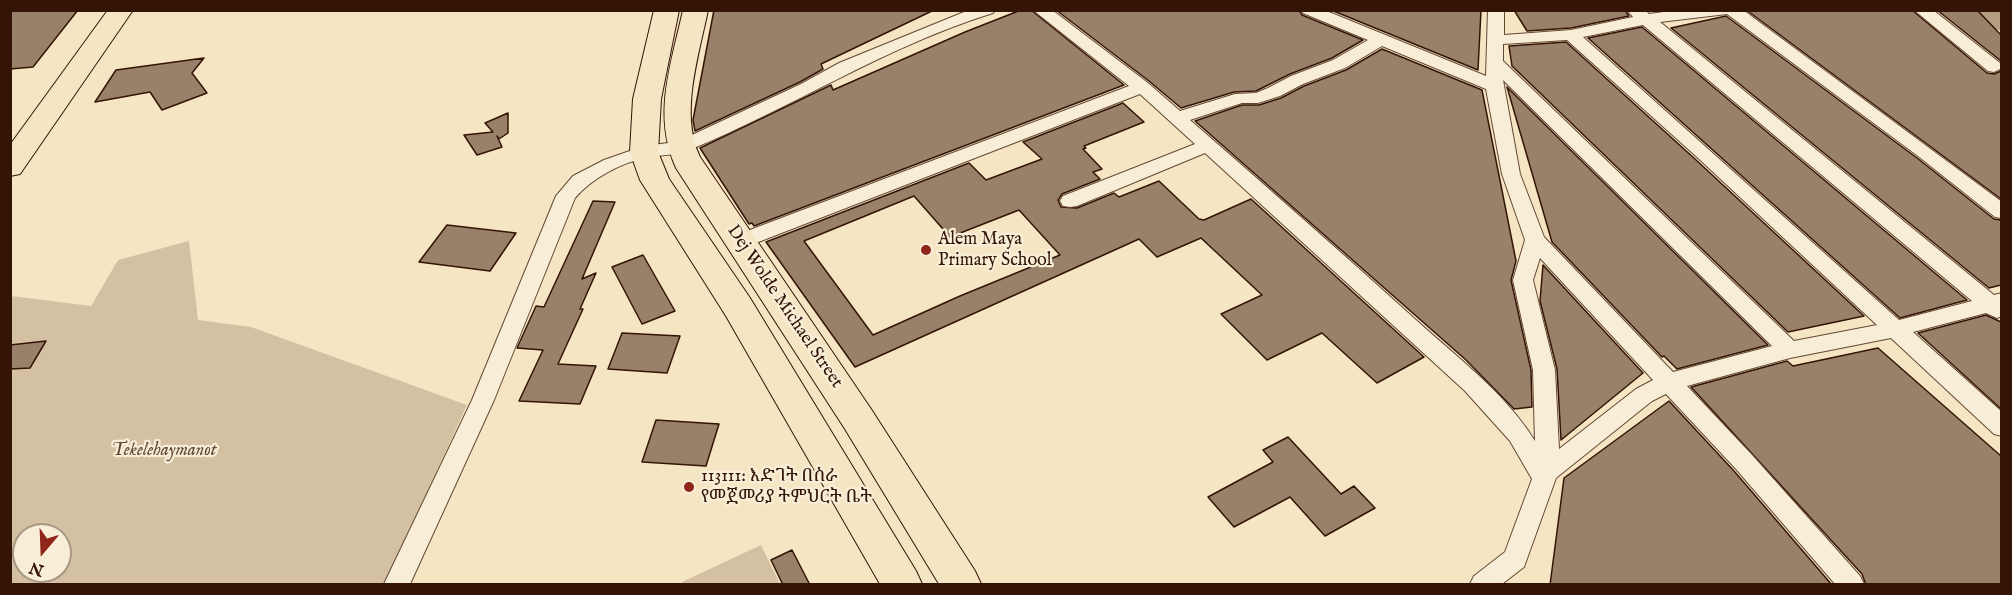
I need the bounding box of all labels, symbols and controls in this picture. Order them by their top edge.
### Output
street label: Dej Wolde Michael Street [721,221,847,393]
place label: Alem Maya Primary School [938,229,1052,272]
marker: Alem Maya Primary School [919,243,933,257]
park label: Tekelehaymanot [111,440,217,462]
place label: 113111: እድገት በስራ የመጀመሪያ ትምህርት ቤት [701,466,872,508]
marker: 113111: እድገት በስራ የመጀመሪያ ትምህርት ቤት [682,480,696,494]
north arrow [12,523,72,583]
text: N [27,556,47,580]

